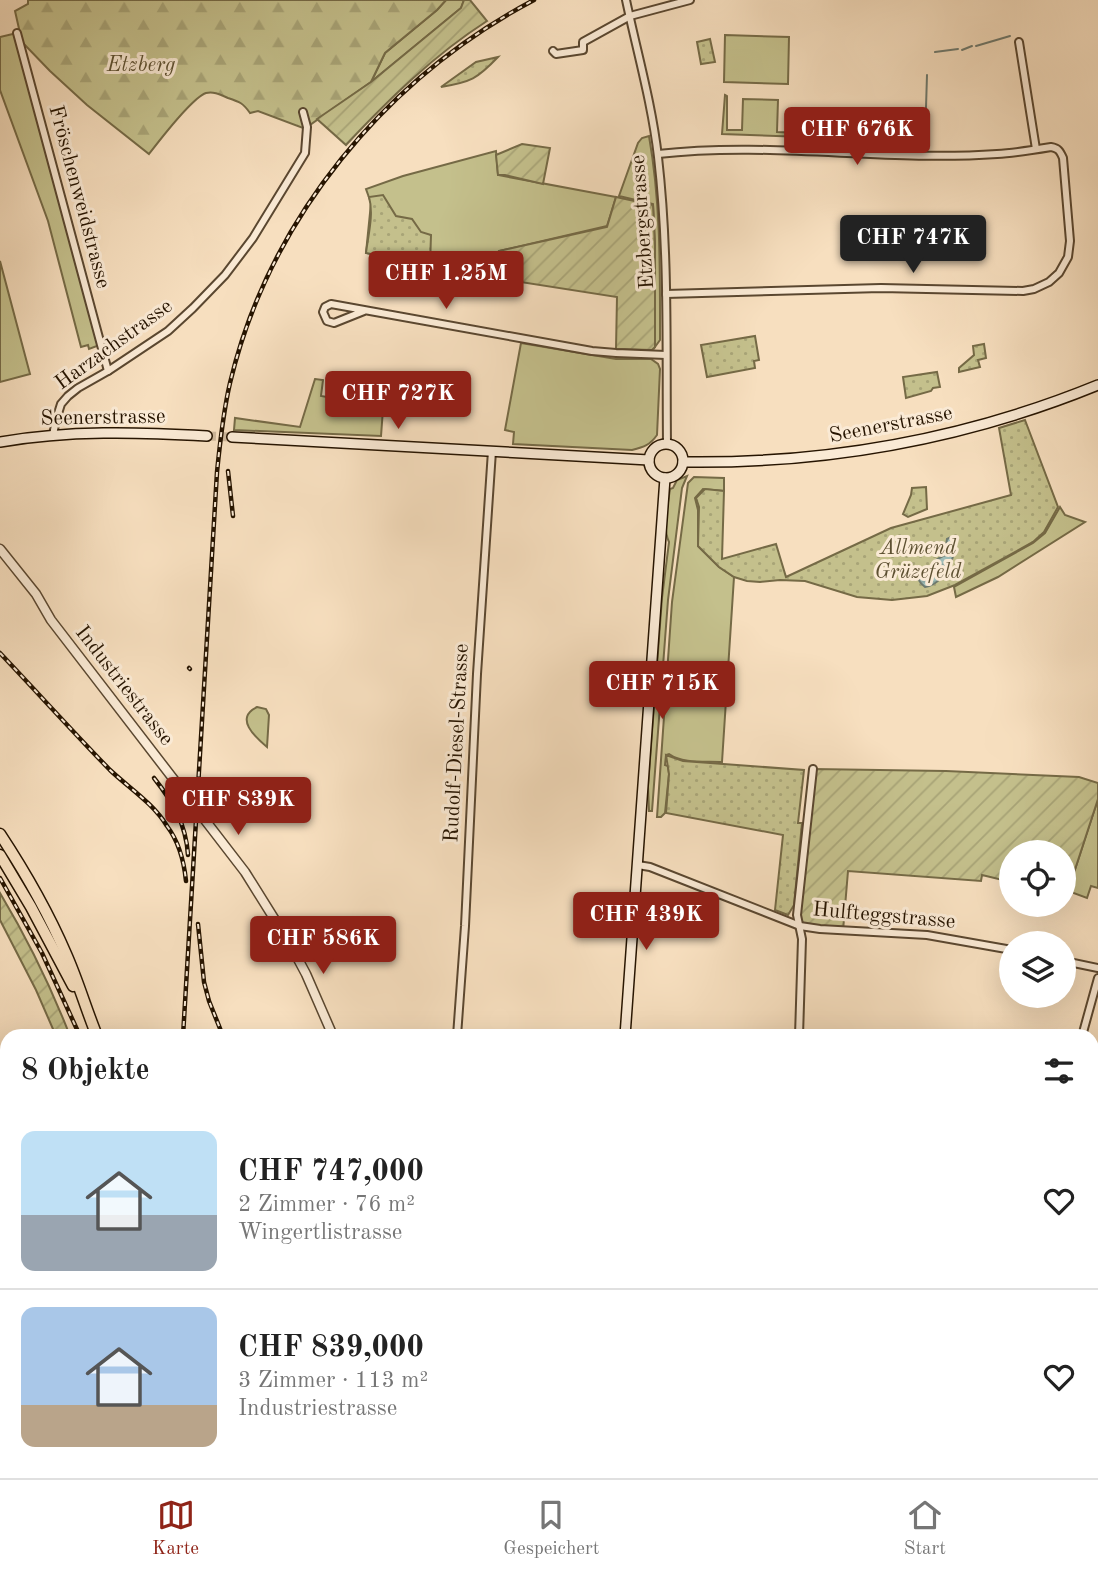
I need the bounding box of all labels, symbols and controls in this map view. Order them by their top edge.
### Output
park label: Etzberg [106,55,175,76]
street label: Fröschenweidstrasse [44,103,114,291]
pin: CHF 676K [785,108,929,167]
text: CHF 676K [800,118,914,141]
street label: Etzbergstrasse [628,154,658,290]
pin: CHF 747K [841,216,985,275]
text: CHF 747K [856,226,970,249]
pin: CHF 1.25M [366,252,526,311]
text: CHF 1.25M [385,262,507,285]
street label: Harzachstrasse [52,296,176,394]
pin: CHF 727K [326,372,470,431]
text: CHF 727K [341,382,455,405]
street label: Seenerstrasse [827,403,955,447]
street label: Seenerstrasse [40,406,166,430]
park label: Allmend Grüzefeld [875,538,962,583]
street label: Industriestrasse [71,622,177,750]
street label: Rudolf-Diesel-Strasse [441,643,473,843]
pin: CHF 715K [590,662,734,721]
text: CHF 715K [605,672,719,695]
pin: CHF 839K [166,778,310,837]
text: CHF 839K [181,788,295,811]
map controls [999,840,1076,1008]
button: locate [999,840,1076,917]
pin: CHF 439K [574,892,718,952]
street label: Hulfteggstrasse [812,899,956,933]
text: CHF 439K [589,903,703,926]
pin: CHF 586K [251,916,395,976]
text: CHF 586K [266,927,380,950]
button: layers [999,931,1076,1008]
icon: filters [1040,1052,1078,1090]
text: 8 Objekte [21,1056,150,1086]
text: CHF 747,000 [238,1157,424,1187]
icon: home [77,1159,161,1243]
icon: heart [1040,1182,1078,1220]
text: 2 Zimmer · 76 m² [238,1193,415,1216]
text: Wingertlistrasse [238,1221,402,1244]
text: CHF 839,000 [238,1333,424,1363]
icon: home [77,1335,161,1419]
icon: heart [1040,1358,1078,1396]
text: 3 Zimmer · 113 m² [238,1369,428,1392]
text: Industriestrasse [238,1397,397,1420]
tab: Karte [152,1496,199,1561]
tab: Gespeichert [503,1496,599,1561]
tab: Start [904,1496,946,1561]

